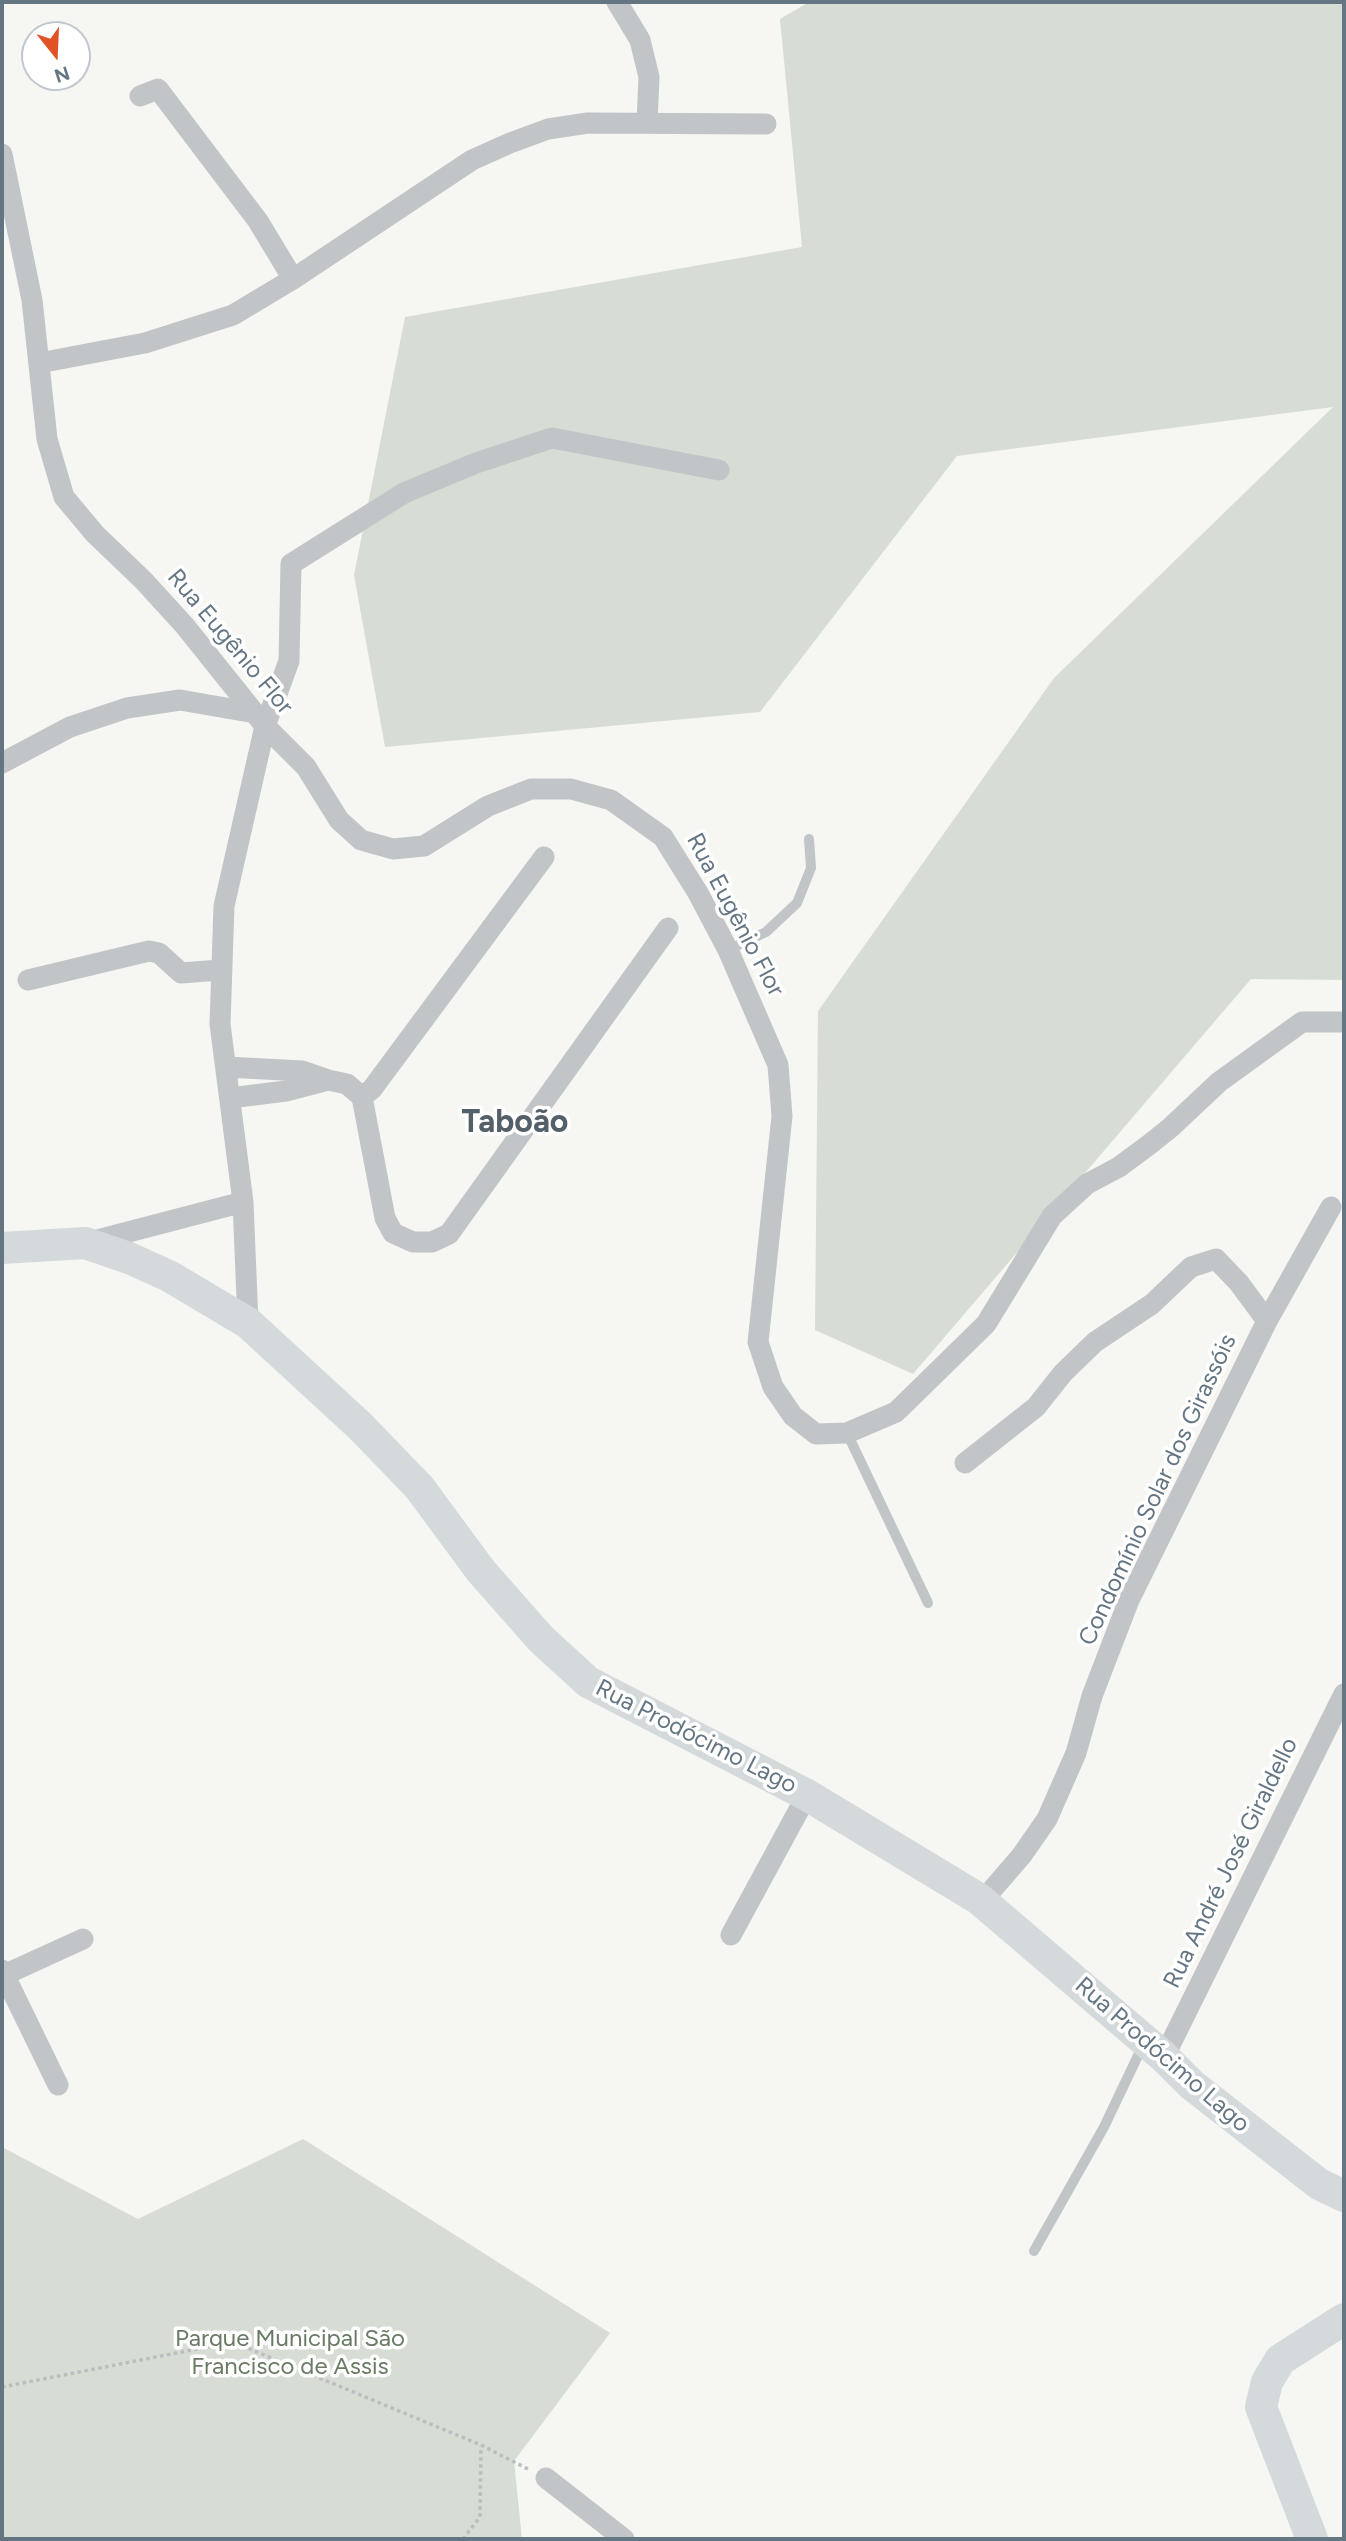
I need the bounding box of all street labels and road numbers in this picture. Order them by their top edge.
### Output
street label: Rua Eugênio Flor [161,564,299,720]
street label: Rua Eugênio Flor [680,829,790,1001]
street label: Condomínio Solar dos Girassóis [1073,1330,1243,1650]
street label: Rua Prodócimo Lago [591,1674,801,1800]
street label: Rua André José Giraldello [1158,1733,1304,1993]
street label: Rua Prodócimo Lago [1069,1971,1255,2139]

